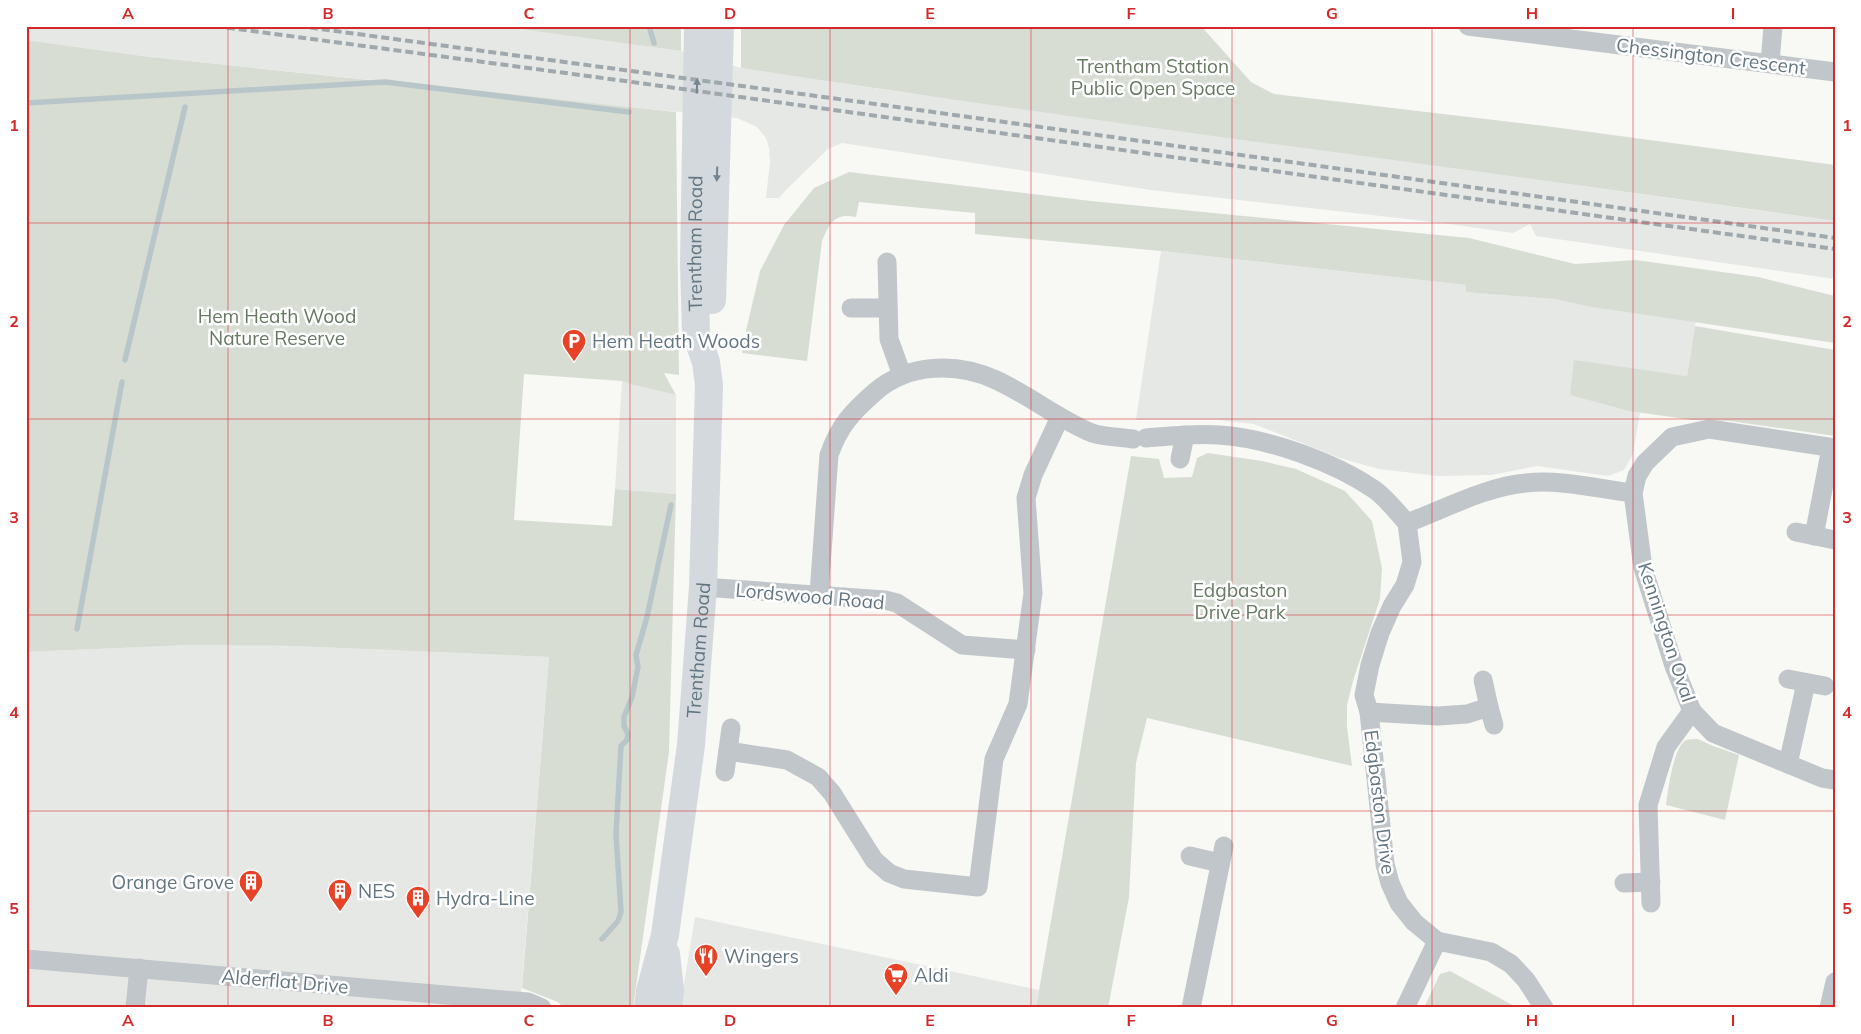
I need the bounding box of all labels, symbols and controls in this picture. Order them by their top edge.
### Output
text: A [122,3,134,23]
text: B [322,3,334,23]
text: C [524,3,535,23]
text: D [724,3,736,23]
text: E [925,3,935,23]
text: F [1126,3,1136,23]
text: G [1326,3,1338,23]
text: H [1526,3,1538,23]
text: I [1731,3,1735,23]
street label: Chessington Crescent [1615,32,1807,80]
park label: Trentham Station Public Open Space [1071,54,1235,100]
one-way arrow [693,78,701,94]
text: 1 [9,115,19,135]
text: 1 [1842,115,1852,135]
one-way arrow [712,167,720,183]
street label: Trentham Road [682,175,707,312]
park label: Hem Heath Wood Nature Reserve [198,304,356,350]
text: 2 [9,311,19,331]
text: 2 [1842,311,1852,331]
parking icon: Hem Heath Woods [561,328,587,362]
place label: Hem Heath Woods [592,329,760,353]
text: 3 [9,507,19,527]
text: 3 [1842,507,1852,527]
street label: Kennington Oval [1633,559,1701,705]
street label: Lordswood Road [734,578,886,614]
park label: Edgbaston Drive Park [1193,578,1287,624]
street label: Trentham Road [681,582,715,719]
text: 4 [9,702,19,722]
text: 4 [1842,702,1852,722]
street label: Edgbaston Drive [1359,728,1401,876]
building icon: Orange Grove [238,869,264,903]
place label: Orange Grove [112,870,234,894]
building icon: NES [327,878,353,912]
place label: NES [358,879,395,903]
building icon: Hydra-Line [405,885,431,919]
place label: Hydra-Line [436,886,535,910]
text: 5 [9,898,19,918]
text: 5 [1842,898,1852,918]
restaurant icon: Wingers [693,943,719,977]
place label: Wingers [724,944,799,968]
supermarket icon: Aldi [883,962,909,996]
street label: Alderflat Drive [220,963,350,999]
place label: Aldi [914,963,948,987]
text: A [122,1010,134,1030]
text: B [322,1010,334,1030]
text: C [524,1010,535,1030]
text: D [724,1010,736,1030]
text: E [925,1010,935,1030]
text: F [1126,1010,1136,1030]
text: G [1326,1010,1338,1030]
text: H [1526,1010,1538,1030]
text: I [1731,1010,1735,1030]

